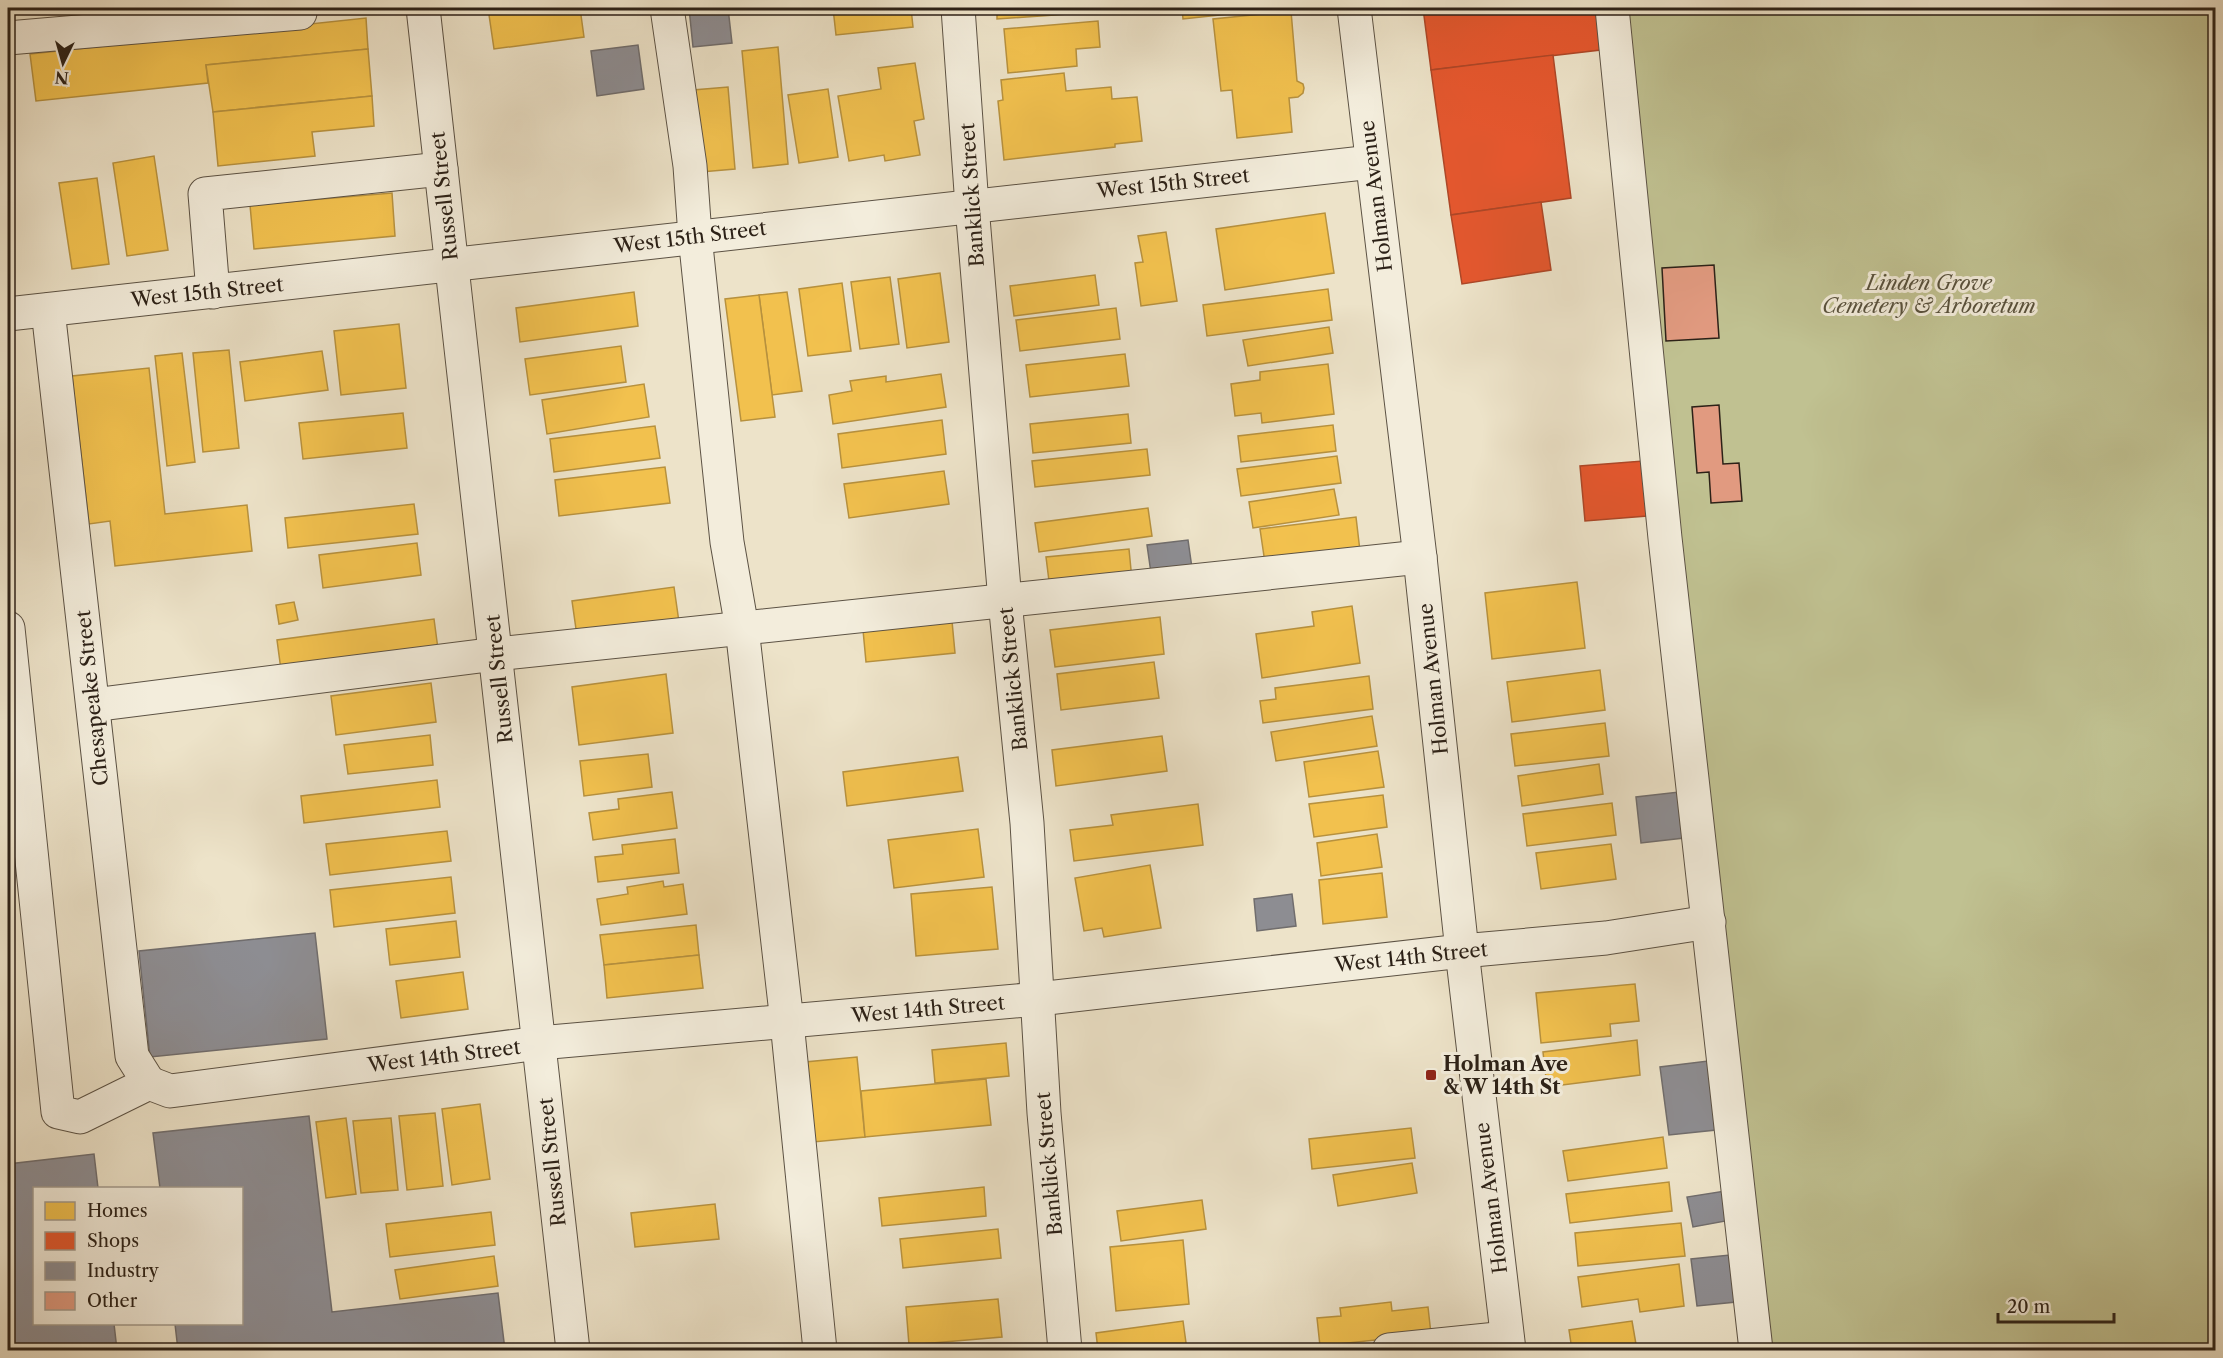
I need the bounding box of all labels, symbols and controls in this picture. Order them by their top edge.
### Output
north arrow [33,33,93,93]
text: N [54,67,69,89]
street label: Holman Avenue [1355,119,1397,273]
street label: Banklick Street [955,122,989,268]
street label: Russell Street [425,130,463,262]
street label: West 15th Street [1095,163,1250,203]
street label: West 15th Street [611,216,768,258]
park label: Linden Grove Cemetery & Arboretum [1822,271,2036,318]
street label: West 15th Street [129,272,284,312]
street label: Holman Avenue [1413,602,1453,756]
street label: Banklick Street [994,606,1032,752]
street label: Chesapeake Street [71,609,113,787]
street label: Russell Street [480,613,518,745]
street label: West 14th Street [1332,937,1489,977]
street label: West 14th Street [849,990,1006,1028]
street label: West 14th Street [365,1035,522,1077]
place label: Holman Ave & W 14th St [1443,1052,1568,1099]
marker: Holman Ave & W 14th St [1424,1068,1438,1082]
street label: Banklick Street [1031,1091,1067,1237]
street label: Russell Street [533,1096,571,1228]
street label: Holman Avenue [1470,1121,1512,1275]
legend [33,1187,243,1325]
text: Homes [87,1200,148,1222]
text: Shops [87,1230,139,1252]
text: Industry [87,1260,160,1282]
scale bar [1998,1286,2114,1324]
text: Other [87,1290,138,1312]
text: 20 m [2007,1296,2051,1318]

